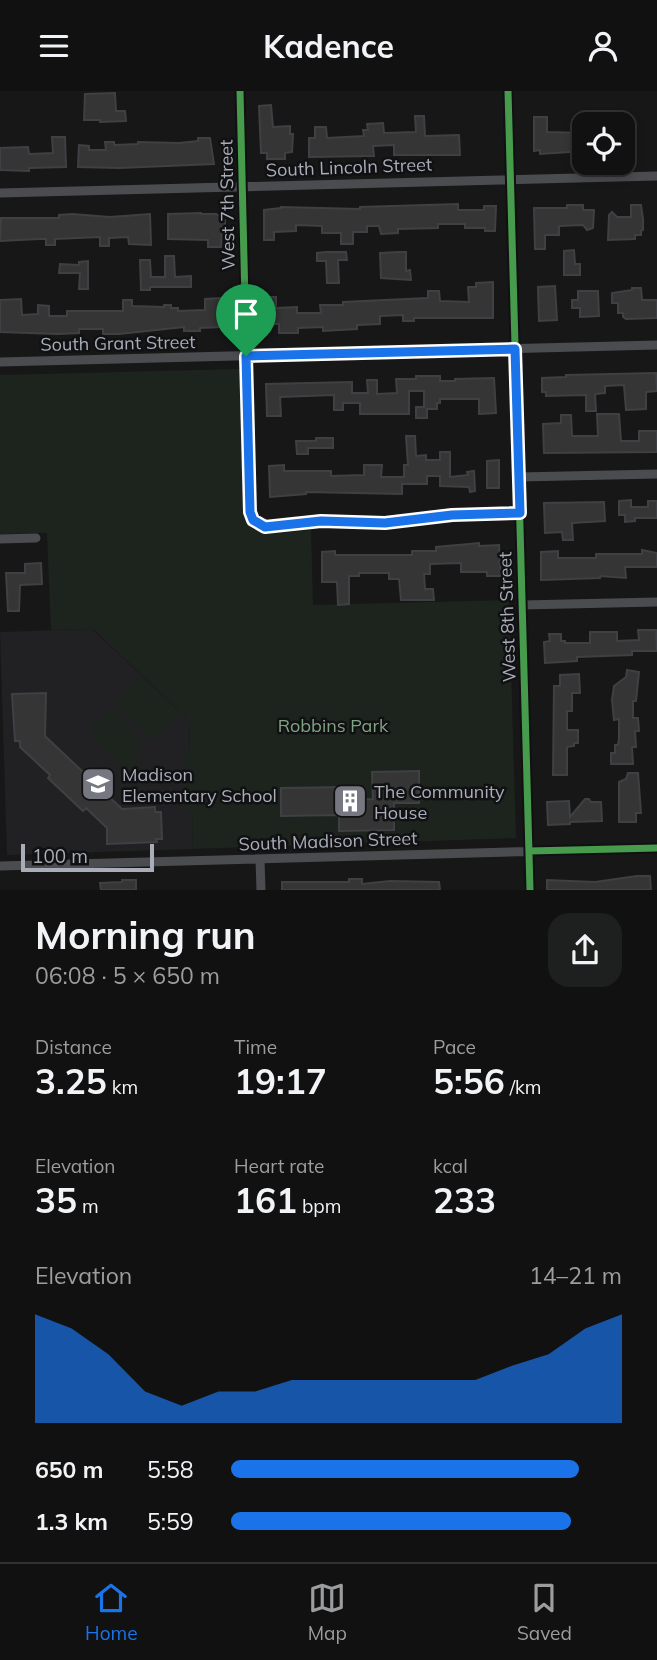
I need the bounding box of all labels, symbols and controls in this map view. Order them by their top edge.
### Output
text: Kadence [263,26,394,66]
icon: menu [35,27,73,65]
icon: person [584,27,622,65]
map controls [572,112,635,175]
button: locate [572,112,635,175]
street label: West 7th Street [214,139,240,271]
street label: South Lincoln Street [265,153,433,181]
pin [216,284,276,356]
icon: arrive [227,295,265,333]
street label: South Grant Street [40,330,196,356]
street label: West 8th Street [493,551,521,683]
park label: Robbins Park [278,714,389,737]
place label: Madison Elementary School [122,763,277,807]
school or university icon: Madison Elementary School [79,765,117,803]
place label: The Community House [374,780,505,824]
building icon: The Community House [331,782,369,820]
street label: South Madison Street [238,826,418,856]
scale bar [21,841,154,873]
text: 100 m [32,844,88,868]
text: Morning run [35,911,256,959]
button: share [548,913,622,987]
text: 06:08 · 5 × 650 m [35,961,220,990]
text: Distance [35,1035,112,1059]
text: Time [234,1035,277,1059]
text: Pace [433,1035,476,1059]
text: 3.25 [35,1059,107,1103]
text: 19:17 [234,1059,327,1103]
text: 5:56 [433,1059,505,1103]
text: km [107,1075,138,1099]
text: /km [505,1075,542,1099]
text: Elevation [35,1154,115,1178]
text: Heart rate [234,1154,324,1178]
text: kcal [433,1154,468,1178]
text: 35 [35,1178,77,1222]
text: 161 [234,1178,297,1222]
text: 233 [433,1178,496,1222]
text: m [77,1194,99,1218]
text: bpm [297,1194,341,1218]
text: Elevation [35,1261,132,1290]
text: 14–21 m [529,1261,622,1290]
text: 650 m [35,1455,103,1484]
text: 5:58 [147,1455,194,1484]
text: 1.3 km [35,1507,108,1536]
text: 5:59 [147,1507,194,1536]
tab: Home [85,1579,138,1645]
tab: Map [308,1579,347,1645]
tab: Saved [517,1579,572,1645]

